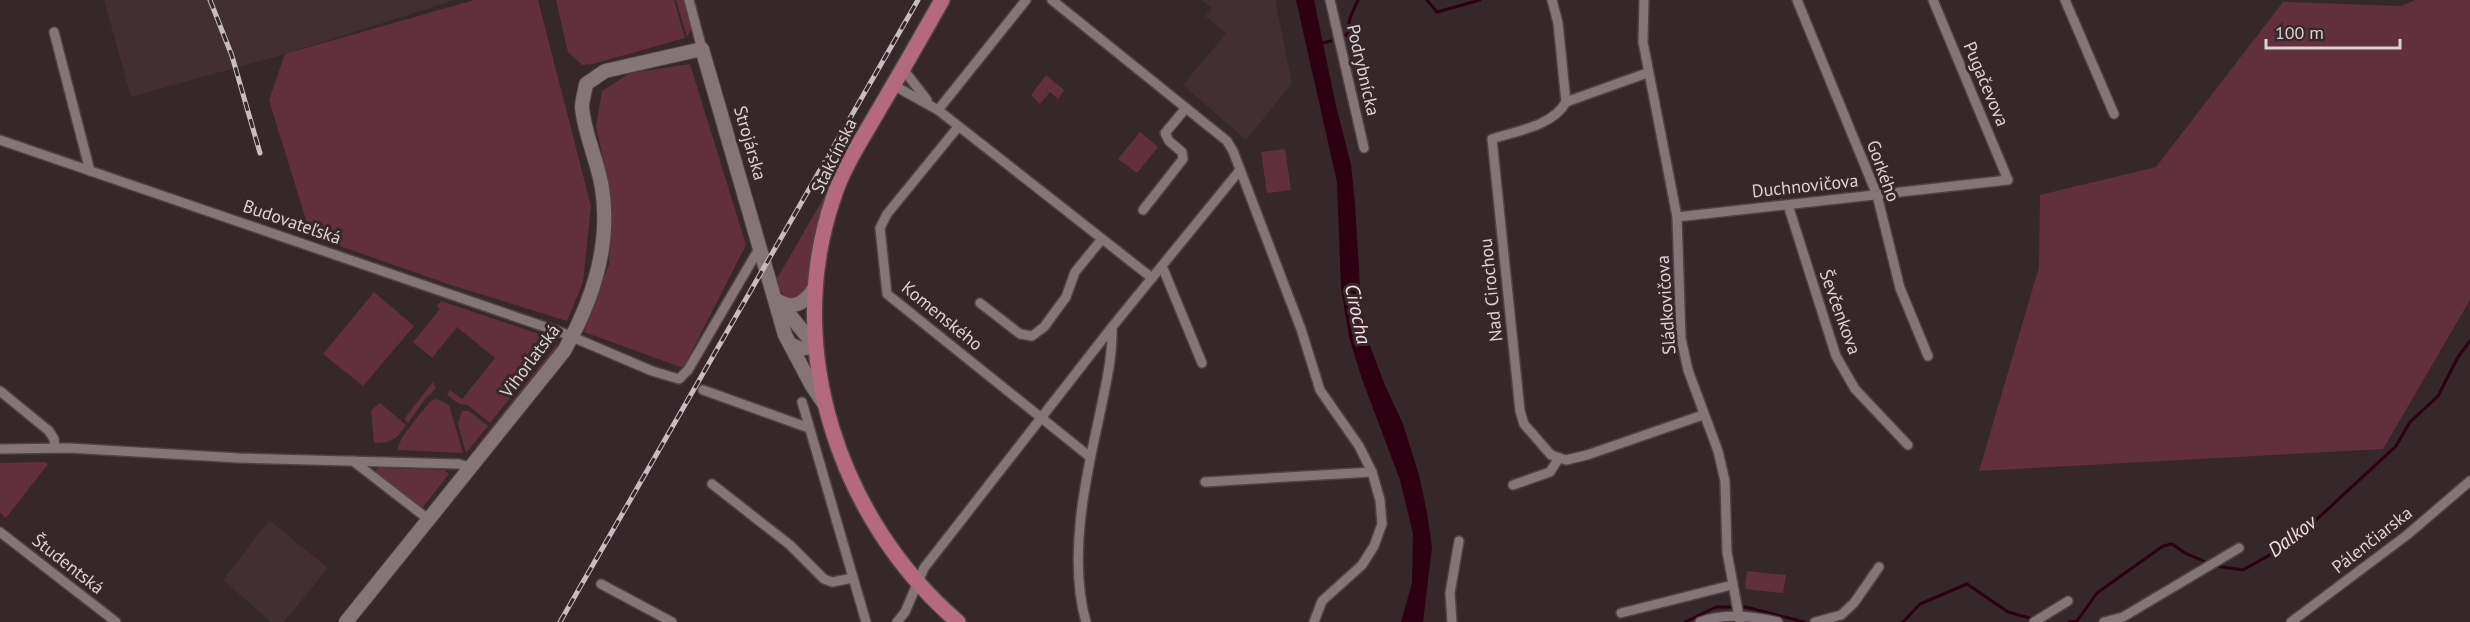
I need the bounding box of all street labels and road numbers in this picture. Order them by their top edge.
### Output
street label: Podrybnícka [1342,22,1385,118]
street label: Pugačevova [1958,38,2015,130]
street label: Strojárska [729,103,772,183]
street label: Stakčínska [805,114,862,197]
street label: Gorkého [1862,137,1905,205]
street label: Duchnovičova [1751,168,1859,203]
street label: Budovateľská [240,194,344,249]
street label: Nad Cirochou [1474,237,1507,343]
street label: Sládkovičova [1651,255,1680,355]
street label: Ševčenkova [1814,266,1866,358]
street label: Komenského [897,276,988,355]
street label: Vihorlatská [494,319,565,403]
street label: Pálenčiarska [2327,501,2416,578]
street label: Študentská [28,528,109,599]

